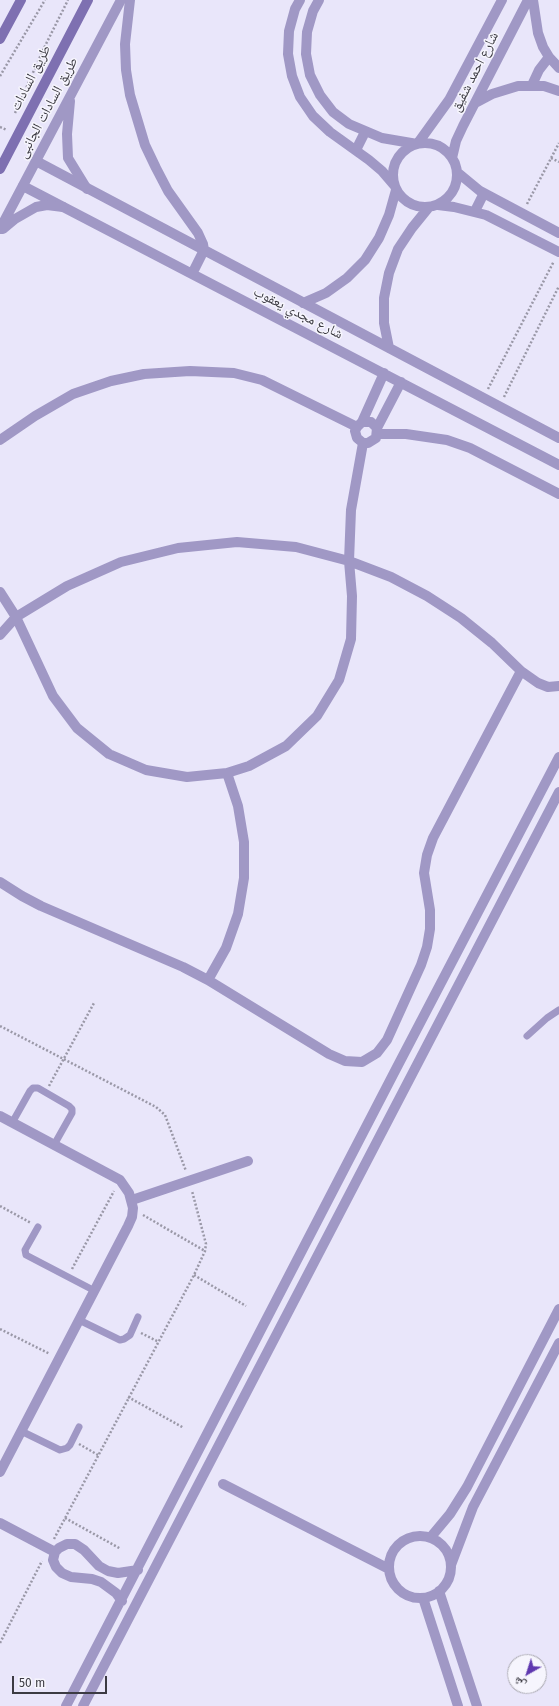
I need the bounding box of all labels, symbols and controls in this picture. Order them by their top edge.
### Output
street label: شارع احمد شفيق [448,29,502,115]
street label: طريق السادات [7,42,55,114]
street label: طريق السادات الجانبى [14,55,82,161]
street label: شارع مجدي يعقوب [250,283,346,343]
north arrow [507,1654,547,1694]
scale bar [14,1668,109,1694]
text: ش [511,1674,528,1692]
text: 50 m [19,1676,45,1690]

